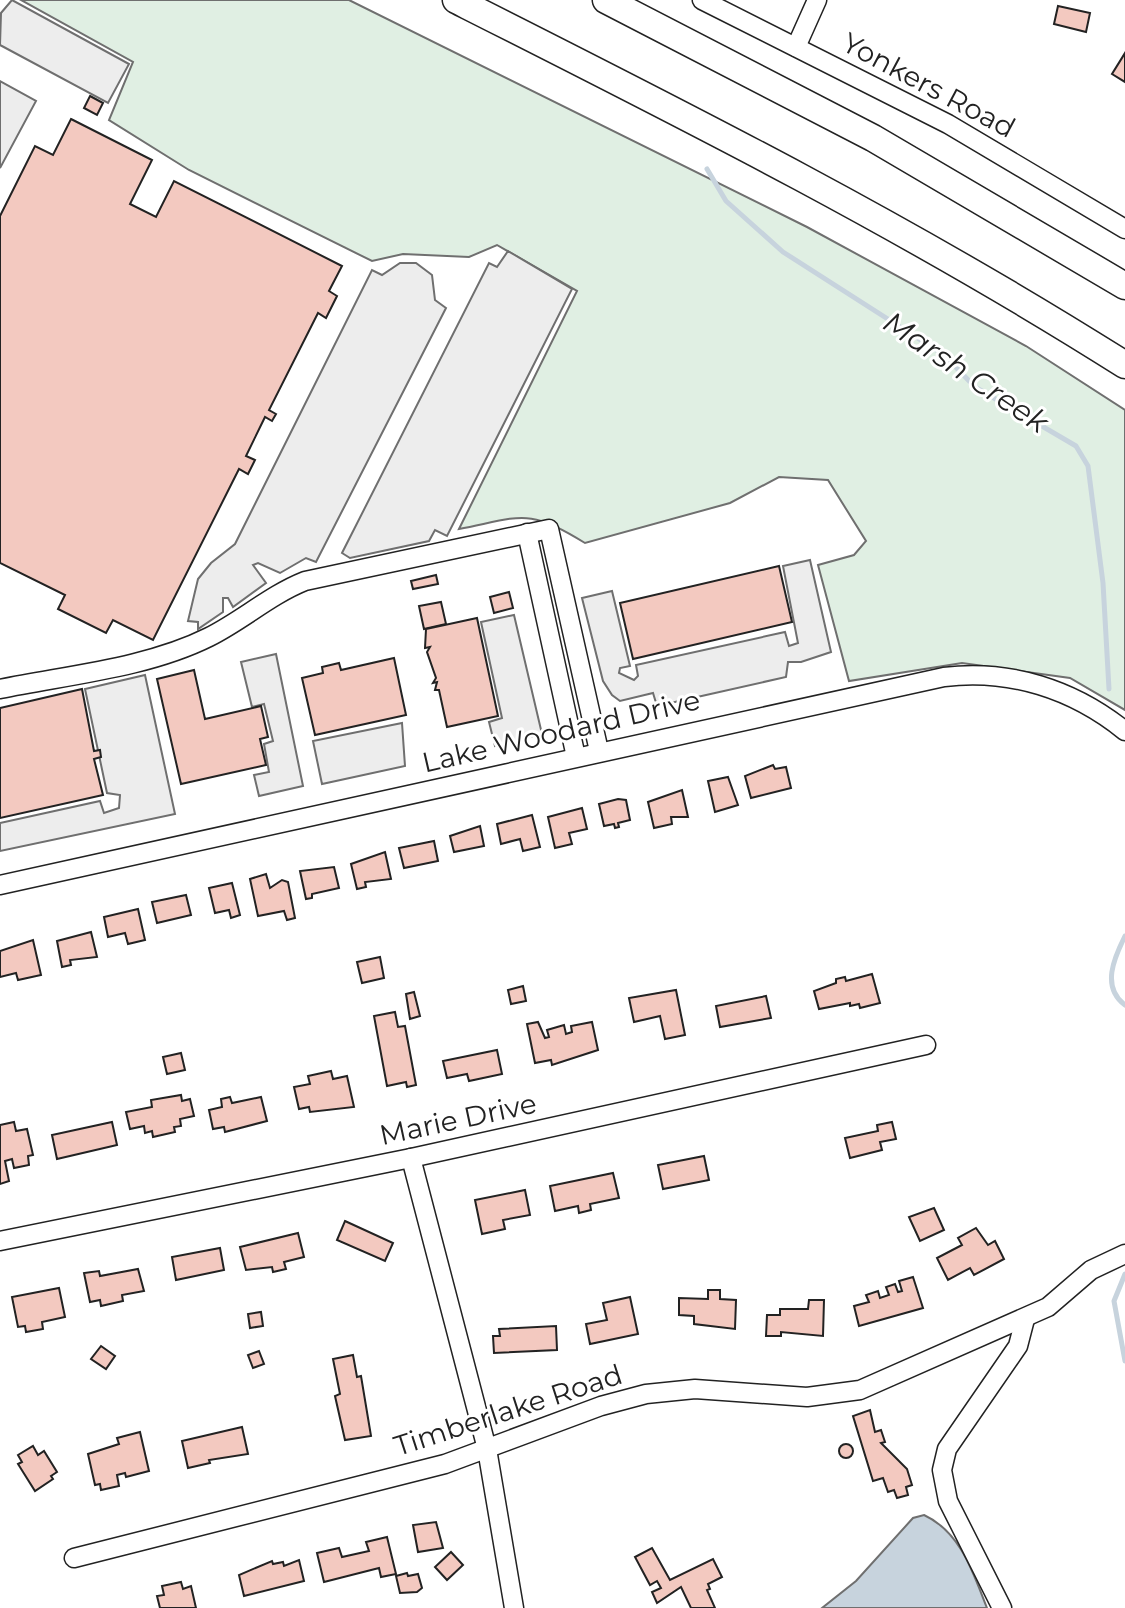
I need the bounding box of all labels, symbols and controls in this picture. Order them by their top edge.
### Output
street label: Yonkers Road [837,25,1021,145]
water label: Marsh Creek [876,303,1057,441]
street label: Lake Woodard Drive [419,682,703,780]
street label: Marie Drive [377,1086,539,1152]
street label: Timberlake Road [390,1357,626,1463]

